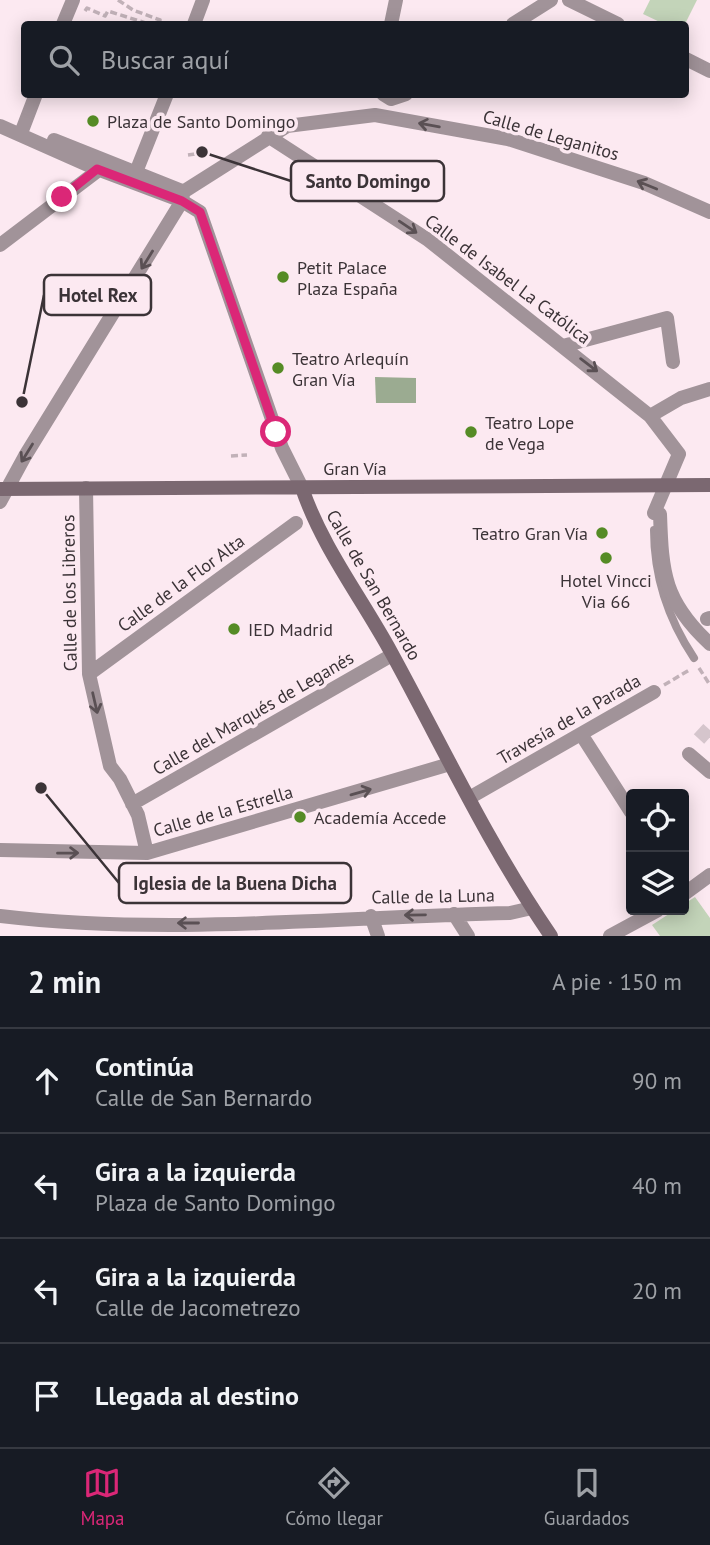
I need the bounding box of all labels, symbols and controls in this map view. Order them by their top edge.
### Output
search box [21,21,689,98]
icon: search [45,41,83,79]
text: Buscar aquí [101,43,229,76]
street label: Calle de Leganitos [480,105,622,165]
place label: Plaza de Santo Domingo [107,110,295,133]
marker: Plaza de Santo Domingo [85,113,101,129]
one-way arrow [418,117,441,131]
callout: Santo Domingo [291,161,444,201]
text: Santo Domingo [305,169,431,193]
one-way arrow [637,178,659,191]
route end [46,181,77,212]
street label: Calle de Isabel La Católica [420,209,596,349]
one-way arrow [398,219,417,234]
one-way arrow [139,249,153,269]
place label: Petit Palace Plaza España [297,256,398,300]
marker: Petit Palace Plaza España [275,269,291,285]
callout: Hotel Rex [44,275,151,315]
text: Hotel Rex [59,283,137,307]
place label: Teatro Arlequín Gran Vía [292,347,409,391]
one-way arrow [579,357,597,372]
marker: Teatro Arlequín Gran Vía [270,360,286,376]
place label: Teatro Lope de Vega [485,411,574,455]
route start [260,416,291,447]
marker: Teatro Lope de Vega [463,424,479,440]
one-way arrow [20,443,34,463]
street label: Gran Vía [323,457,387,480]
street label: Calle de San Bernardo [322,506,426,664]
street label: Calle de los Libreros [56,514,82,672]
place label: Teatro Gran Vía [472,522,588,545]
marker: Teatro Gran Vía [594,525,610,541]
street label: Calle de la Flor Alta [113,529,249,637]
marker: Hotel Vincci Via 66 [598,550,614,566]
place label: Hotel Vincci Via 66 [560,569,652,613]
place label: IED Madrid [248,618,333,641]
marker: IED Madrid [226,621,242,637]
street label: Calle del Marqués de Leganés [148,646,358,780]
street label: Travesía de la Parada [493,669,645,769]
one-way arrow [88,691,102,714]
street label: Calle de la Estrella [151,780,295,842]
one-way arrow [349,784,371,797]
map controls [626,789,689,915]
button: locate [626,789,689,852]
place label: Academía Accede [314,806,446,829]
marker: Academía Accede [292,809,308,825]
one-way arrow [56,846,79,860]
button: layers [626,852,689,915]
callout: Iglesia de la Buena Dicha [119,863,351,903]
text: Iglesia de la Buena Dicha [133,871,337,895]
street label: Calle de la Luna [371,883,495,909]
one-way arrow [404,909,427,922]
one-way arrow [176,916,199,930]
text: 2 min [28,962,101,1001]
text: A pie · 150 m [552,967,682,996]
text: Continúa [95,1050,194,1083]
icon: ahead [28,1062,66,1100]
text: 90 m [632,1066,682,1095]
text: Calle de San Bernardo [95,1083,312,1112]
text: Gira a la izquierda [95,1155,296,1188]
icon: left [28,1167,66,1205]
text: 40 m [632,1171,682,1200]
text: Plaza de Santo Domingo [95,1188,336,1217]
text: Gira a la izquierda [95,1260,296,1293]
icon: left [28,1272,66,1310]
text: 20 m [632,1276,682,1305]
text: Calle de Jacometrezo [95,1293,301,1322]
icon: arrive [28,1377,66,1415]
text: Llegada al destino [95,1379,299,1412]
tab: Mapa [80,1464,125,1530]
tab: Cómo llegar [285,1464,383,1530]
tab: Guardados [544,1464,630,1530]

